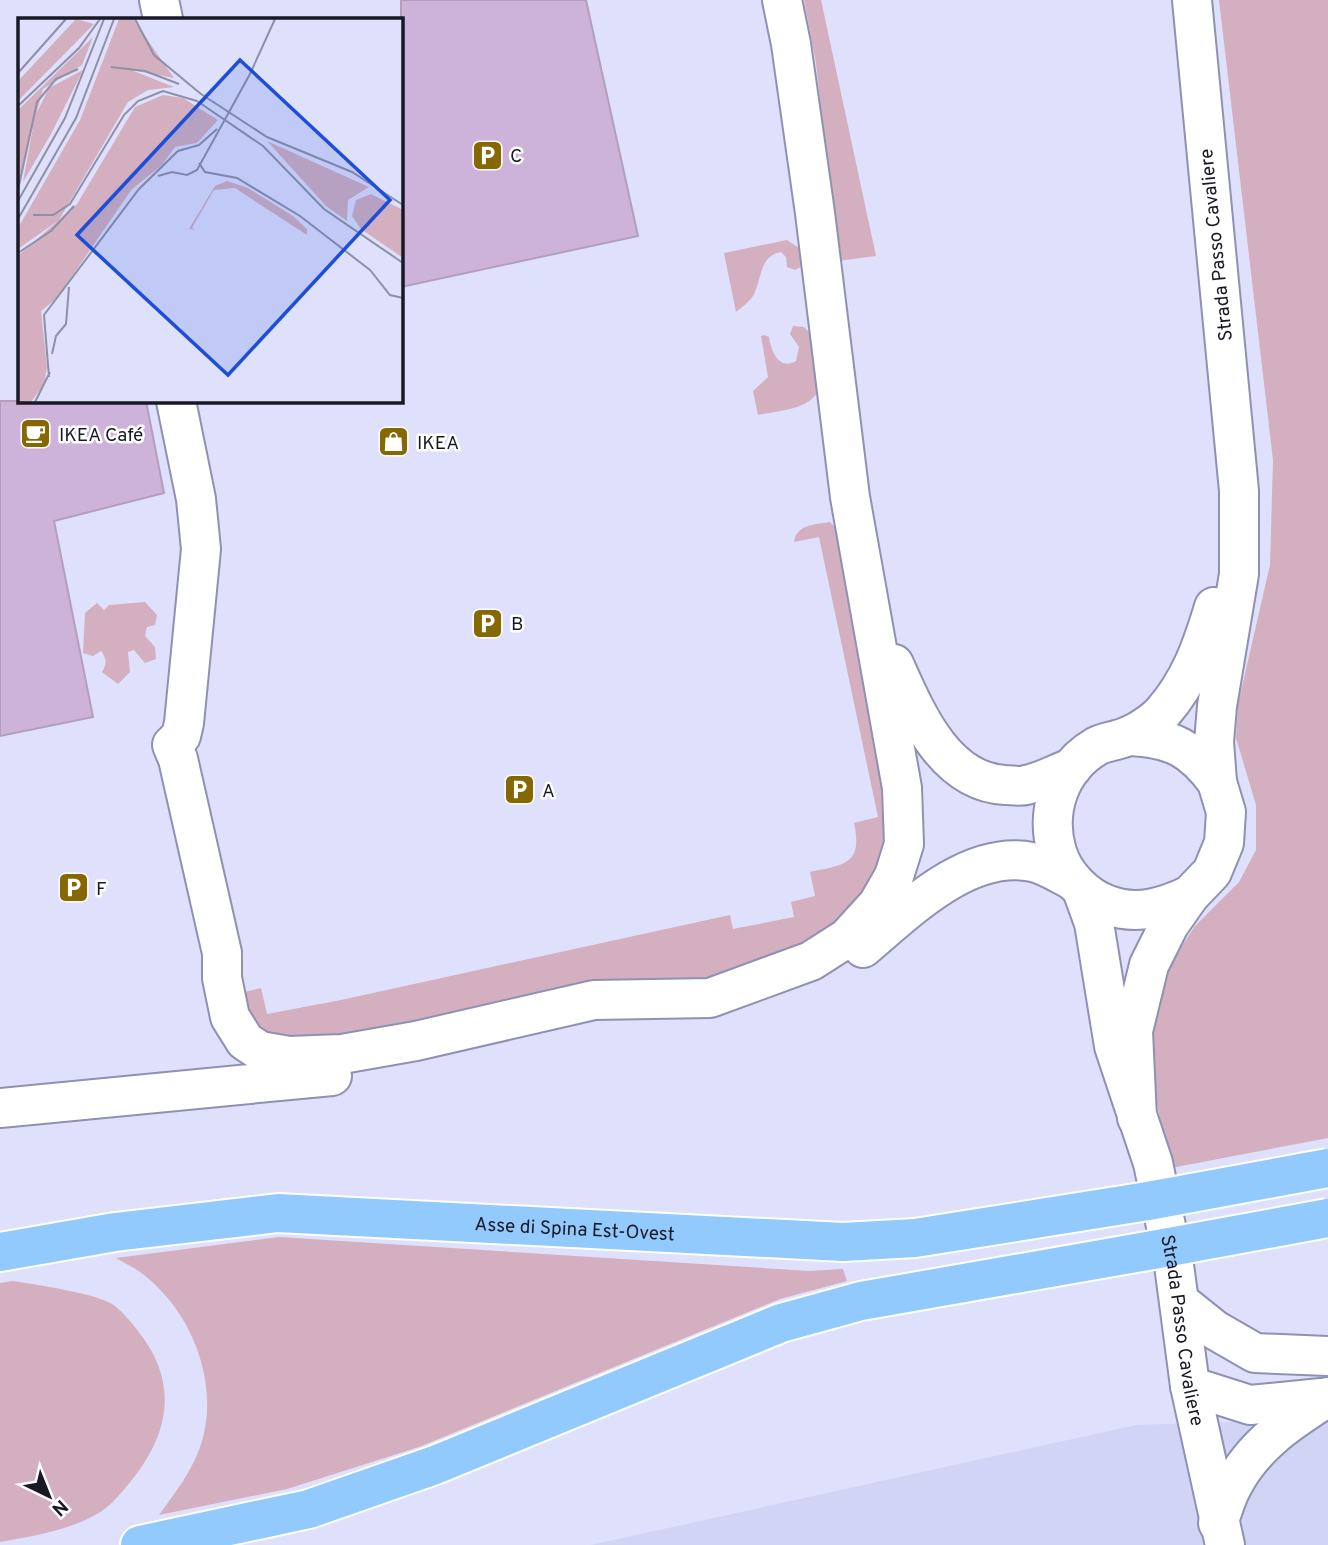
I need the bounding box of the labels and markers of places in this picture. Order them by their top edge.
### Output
parking icon: C [470,138,504,172]
place label: C [510,145,522,169]
cafe icon: IKEA Café [19,417,53,451]
place label: IKEA Café [59,424,143,448]
shop icon: IKEA [377,425,411,459]
place label: IKEA [417,432,459,456]
parking icon: B [471,606,505,640]
place label: B [511,613,523,637]
parking icon: A [502,773,536,807]
place label: A [542,780,555,804]
parking icon: F [56,871,90,905]
place label: F [96,878,107,902]

